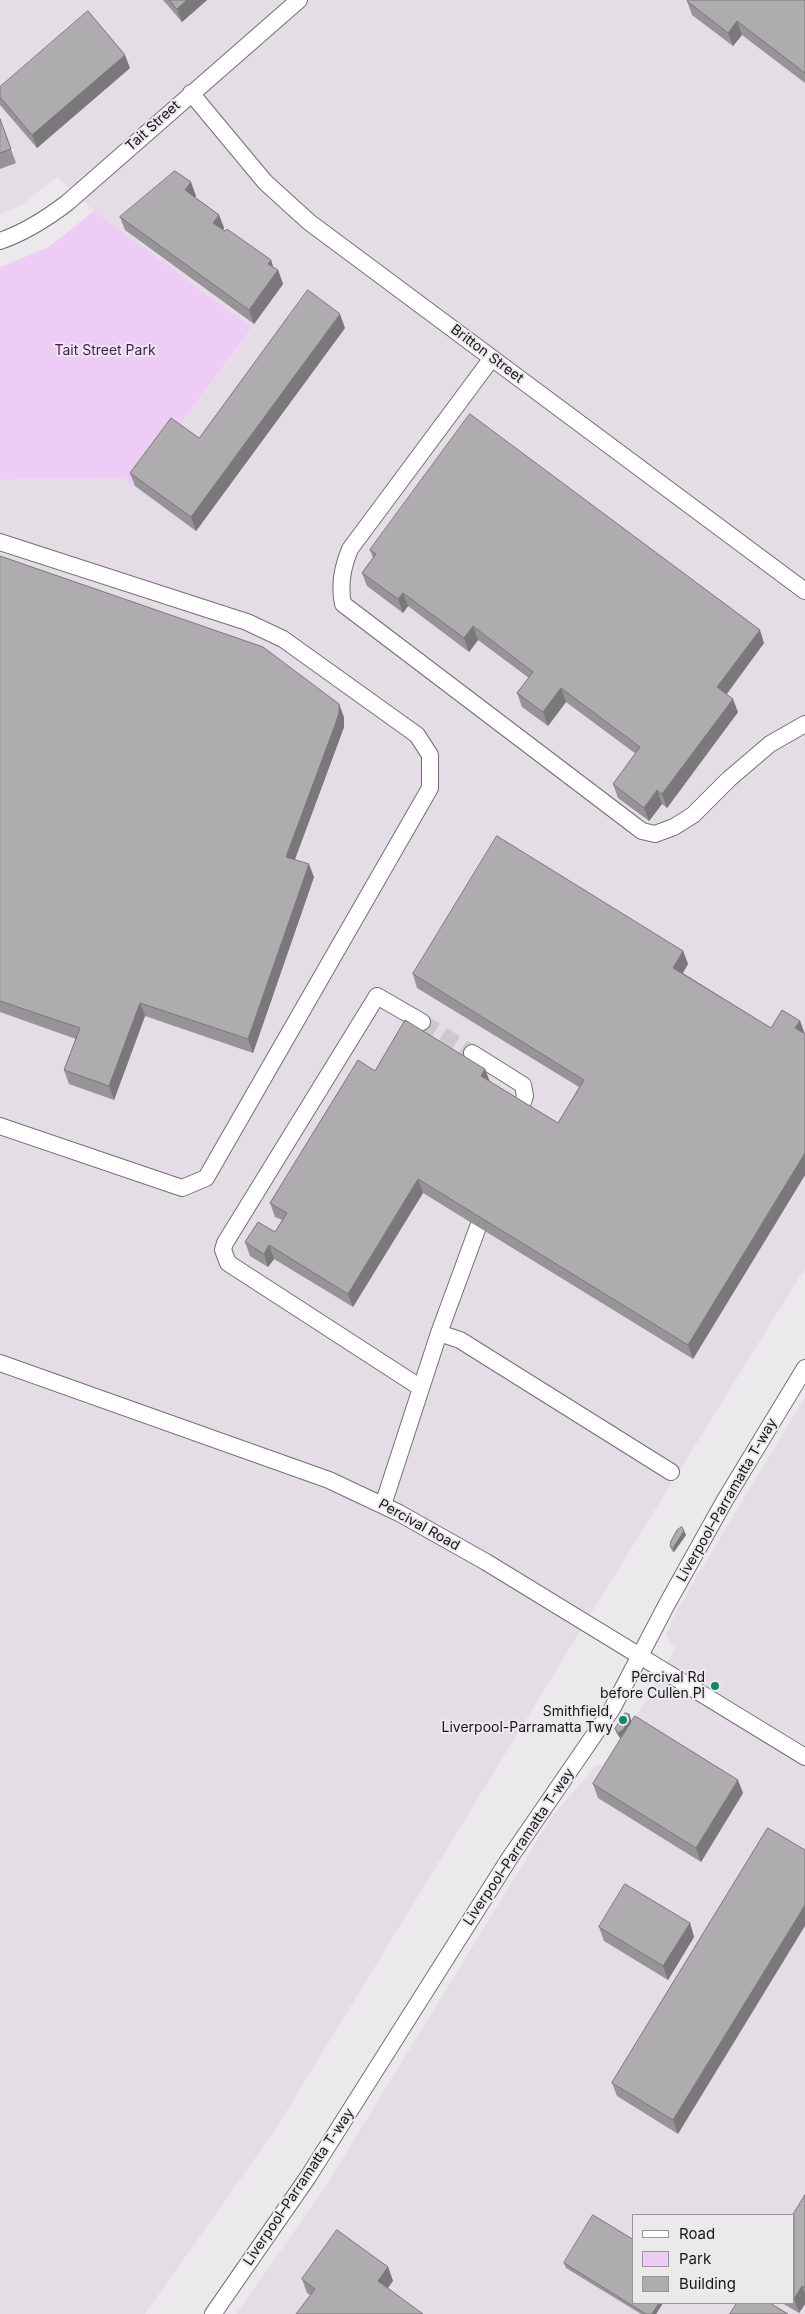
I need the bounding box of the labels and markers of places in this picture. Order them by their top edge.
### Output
place label: Percival Rd before Cullen Pl [600,1670,705,1702]
marker: Percival Rd before Cullen Pl [709,1680,721,1692]
place label: Smithfield, Liverpool-Parramatta Twy [442,1704,613,1736]
marker: Smithfield, Liverpool-Parramatta Twy [617,1714,629,1726]

